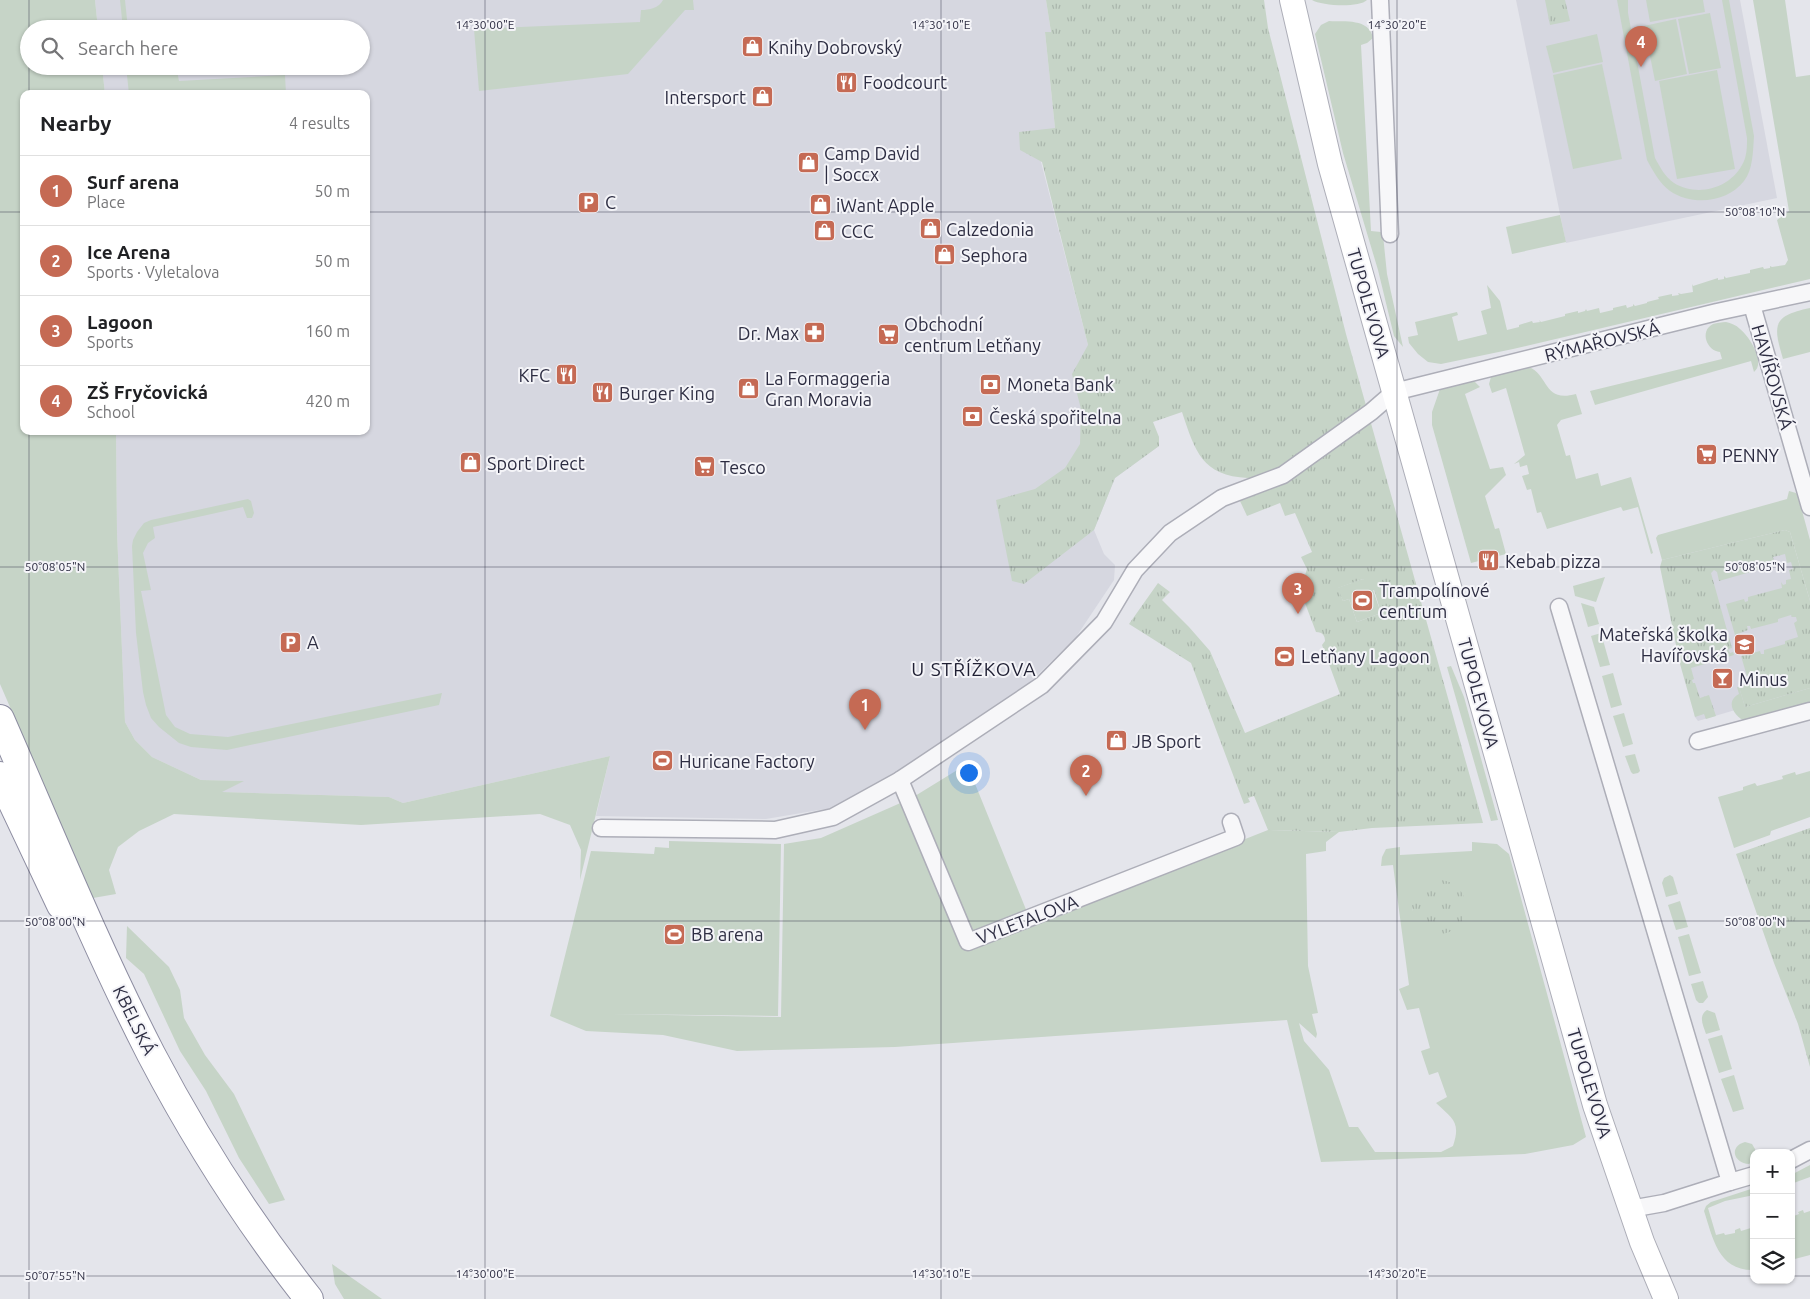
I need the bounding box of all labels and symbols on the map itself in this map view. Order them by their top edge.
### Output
text: 14°30'00"E [456,18,515,31]
text: 14°30'10"E [912,18,971,31]
text: 14°30'20"E [1368,18,1427,31]
pin: 4 [1625,26,1657,67]
shop icon: Knihy Dobrovský [740,35,764,59]
place label: Knihy Dobrovský [768,37,902,57]
restaurant icon: Foodcourt [835,70,859,94]
place label: Foodcourt [863,72,947,92]
shop icon: Intersport [750,85,774,109]
place label: Intersport [665,87,746,107]
place label: Camp David | Soccx [824,143,920,184]
shop icon: Camp David | Soccx [796,151,820,175]
parking icon: C [577,190,601,214]
place label: C [605,192,616,212]
shop icon: iWant Apple [808,193,832,217]
place label: iWant Apple [836,195,935,215]
text: 50°08'10"N [1725,205,1785,218]
shop icon: Calzedonia [918,217,942,241]
shop icon: CCC [813,219,837,243]
place label: Calzedonia [946,219,1034,239]
place label: CCC [841,221,874,241]
shop icon: Sephora [933,243,957,267]
place label: Sephora [961,245,1028,265]
street label: TUPOLEVOVA [1344,246,1394,361]
place label: Obchodní centrum Letňany [904,314,1041,355]
street label: RÝMAŘOVSKÁ [1542,316,1662,365]
pharmacy icon: Dr. Max [803,321,827,345]
supermarket icon: Obchodní centrum Letňany [876,322,900,346]
street label: HAVÍŘOVSKÁ [1748,322,1799,432]
place label: Dr. Max [738,323,799,343]
restaurant icon: KFC [554,363,578,387]
place label: KFC [519,365,550,385]
place label: La Formaggeria Gran Moravia [765,368,890,409]
bank icon: Moneta Bank [979,372,1003,396]
place label: Moneta Bank [1007,374,1114,394]
shop icon: La Formaggeria Gran Moravia [737,376,761,400]
restaurant icon: Burger King [591,381,615,405]
place label: Burger King [619,383,715,403]
bank icon: Česká spořitelna [961,405,985,429]
place label: Česká spořitelna [989,406,1122,427]
supermarket icon: PENNY [1694,443,1718,467]
place label: PENNY [1722,445,1780,465]
shop icon: Sport Direct [459,451,483,475]
place label: Sport Direct [487,453,585,473]
supermarket icon: Tesco [692,455,716,479]
place label: Tesco [720,457,766,477]
restaurant icon: Kebab pizza [1477,549,1501,573]
place label: Kebab pizza [1505,551,1601,571]
text: 50°08'05"N [25,560,85,573]
text: 50°08'05"N [1725,560,1785,573]
pin: 3 [1282,573,1314,614]
place label: Trampolínové centrum [1379,580,1490,621]
sports icon: Trampolínové centrum [1351,588,1375,612]
place label: Mateřská školka Havířovská [1599,624,1728,665]
parking icon: A [279,630,303,654]
place label: A [307,632,319,652]
school or university icon: Mateřská školka Havířovská [1732,632,1756,656]
street label: TUPOLEVOVA [1455,636,1503,751]
sports icon: Letňany Lagoon [1273,644,1297,668]
place label: Letňany Lagoon [1301,646,1430,666]
district label: U STŘÍŽKOVA [911,658,1037,680]
bar icon: Minus [1711,667,1735,691]
place label: Minus [1739,669,1788,689]
pin: 1 [849,689,881,730]
shop icon: JB Sport [1104,729,1128,753]
place label: JB Sport [1132,731,1201,751]
sports icon: Huricane Factory [651,749,675,773]
place label: Huricane Factory [679,751,815,771]
pin: 2 [1070,755,1102,796]
your location [956,760,982,786]
street label: VYLETALOVA [973,890,1081,948]
text: 50°08'00"N [25,915,85,928]
text: 50°08'00"N [1725,915,1785,928]
sports icon: BB arena [663,922,687,946]
place label: BB arena [691,924,764,944]
street label: KBELSKÁ [110,982,161,1058]
street label: TUPOLEVOVA [1564,1026,1616,1140]
text: 14°30'00"E [456,1267,515,1280]
text: 14°30'10"E [912,1267,971,1280]
text: 14°30'20"E [1368,1267,1427,1280]
text: 50°07'55"N [25,1269,85,1282]

